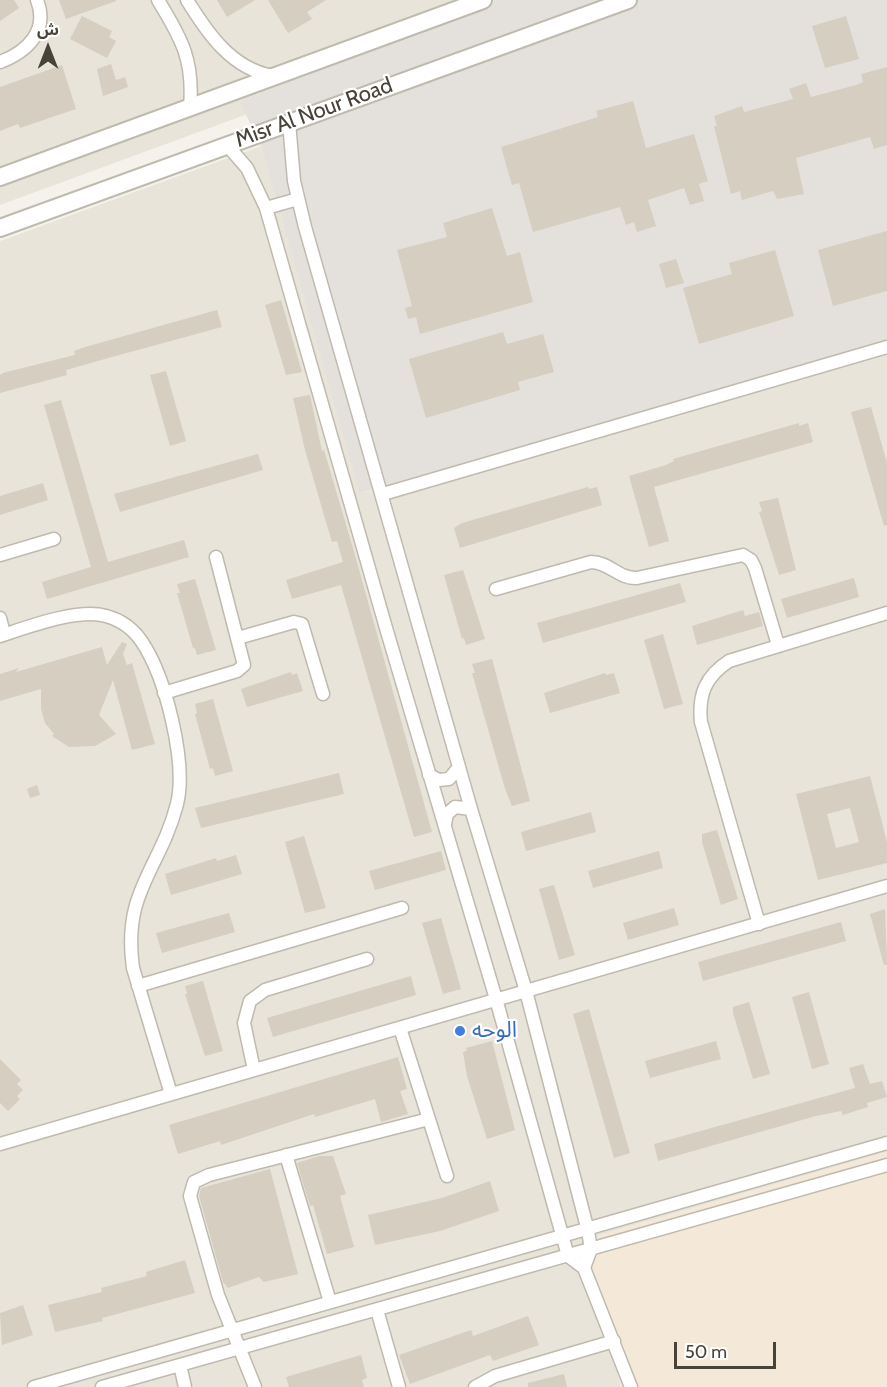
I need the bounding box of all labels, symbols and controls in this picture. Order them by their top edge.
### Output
north arrow [18,18,78,78]
text: ش [37,20,59,39]
street label: Misr Al Nour Road [232,72,396,154]
place label: الوحه [472,1018,517,1044]
marker: الوحه [453,1024,467,1038]
scale bar [677,1330,779,1368]
text: 50 m [685,1341,727,1363]

